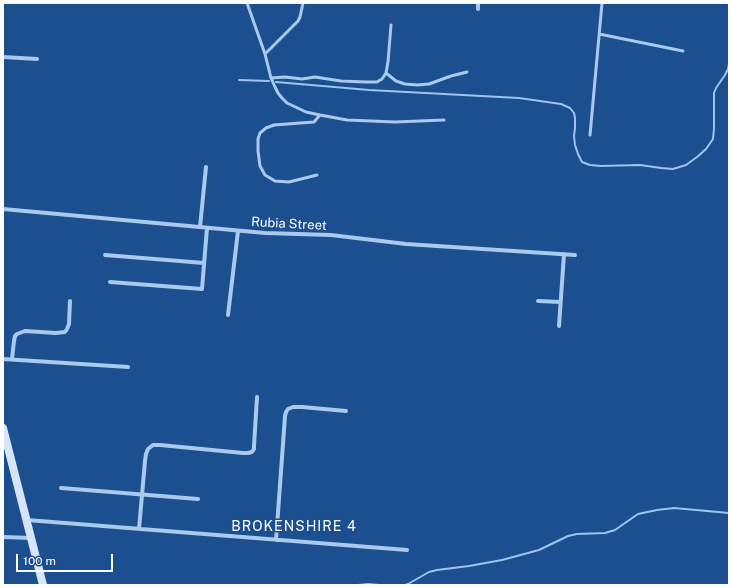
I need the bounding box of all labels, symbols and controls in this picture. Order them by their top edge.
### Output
street label: Rubia Street [251,214,327,234]
district label: BROKENSHIRE 4 [231,519,357,535]
scale bar [18,546,115,572]
text: 100 m [23,554,56,568]

